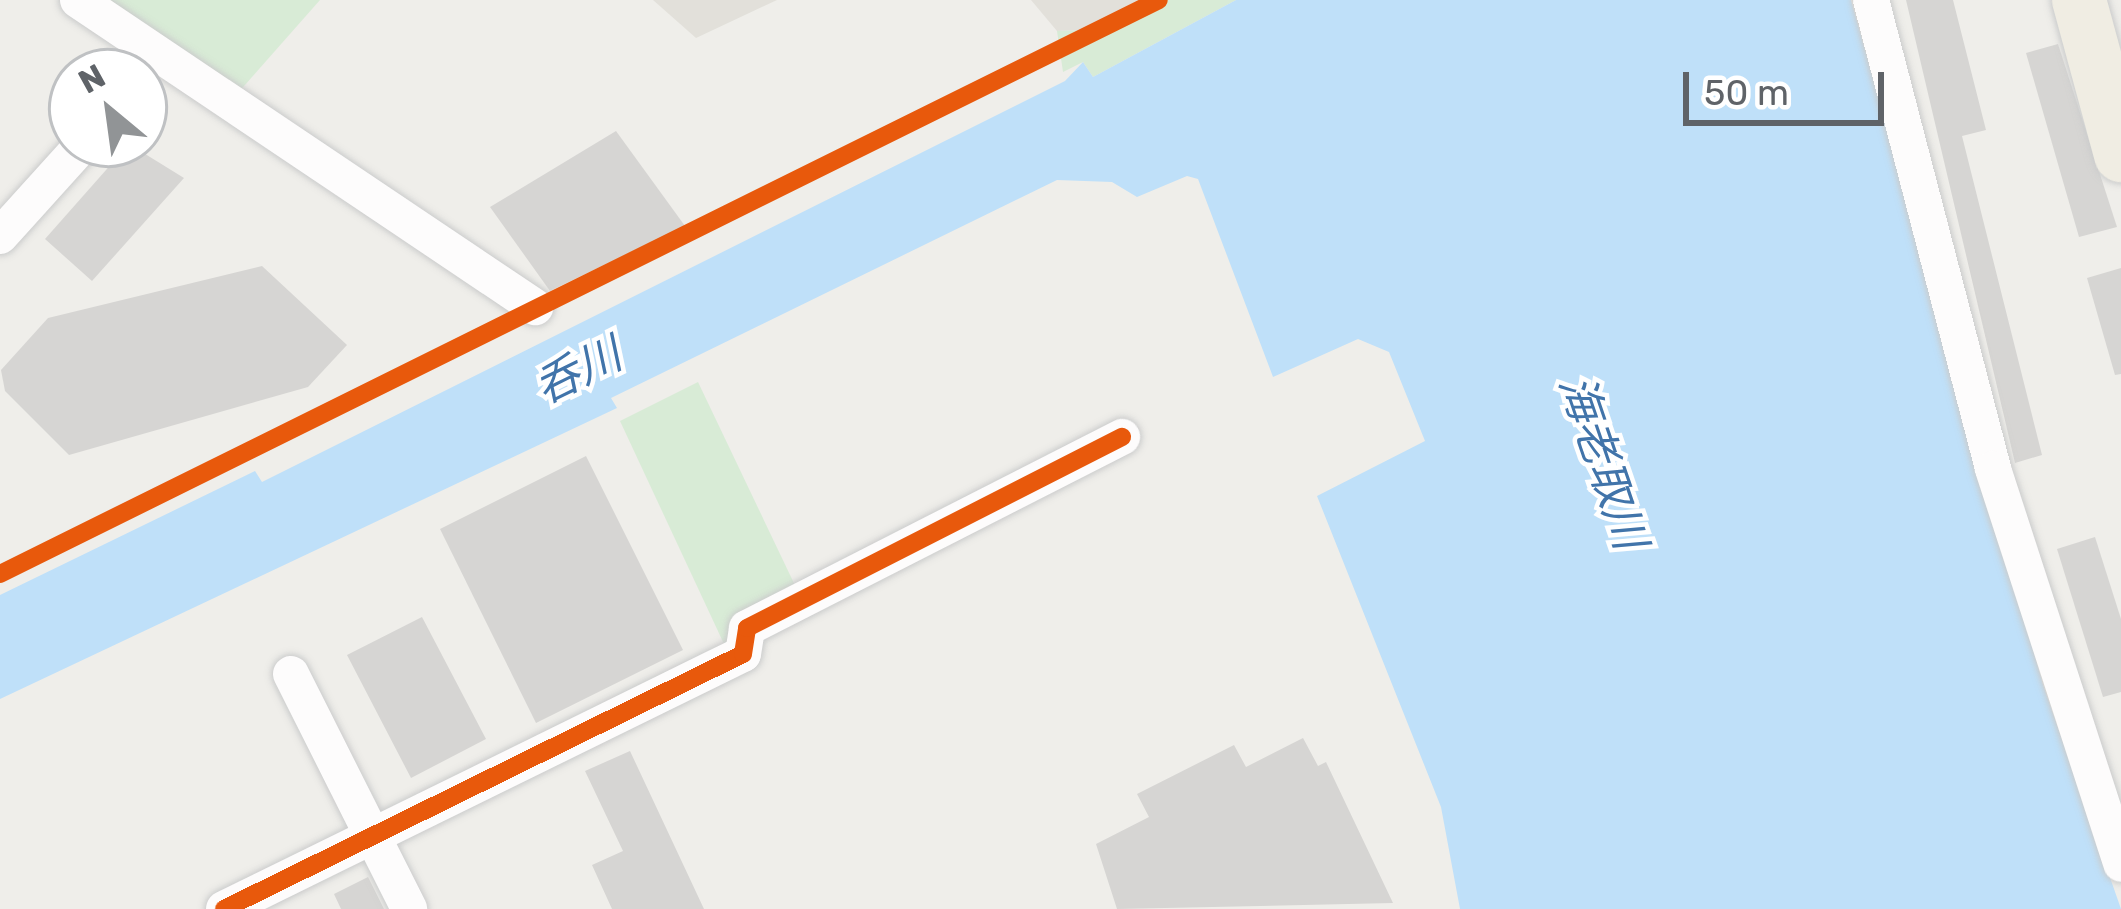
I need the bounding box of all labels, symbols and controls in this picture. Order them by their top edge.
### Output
north arrow [48,48,168,168]
scale bar [1689,48,1890,122]
text: N [72,56,112,102]
text: 50 m [1704,71,1789,114]
water label: 呑川 [526,327,630,415]
water label: 海老取川 [1548,368,1658,556]

